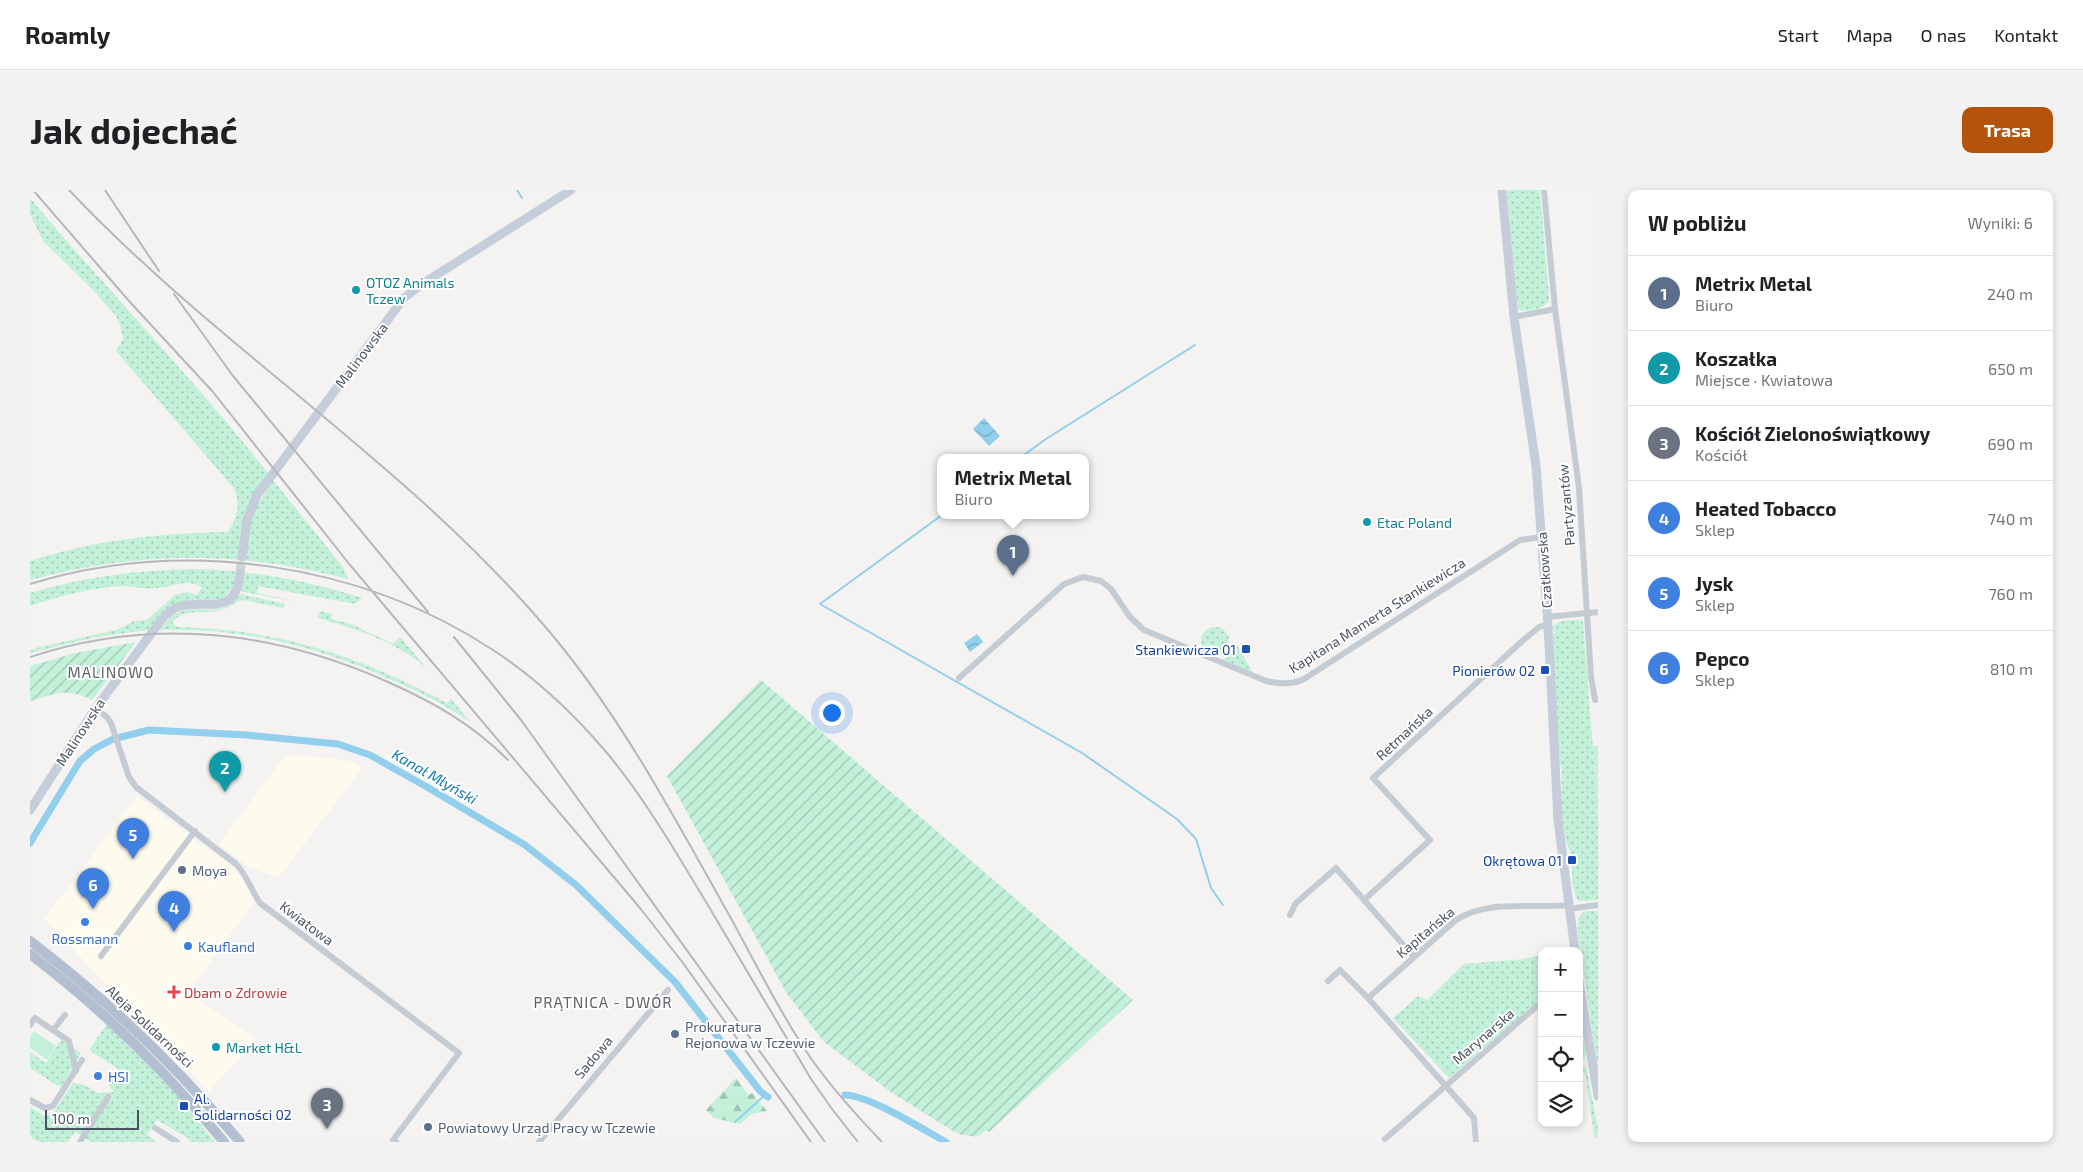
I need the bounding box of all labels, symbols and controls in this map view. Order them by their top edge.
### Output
text: Roamly [25,20,110,49]
text: Start [1778,24,1819,46]
text: Mapa [1847,24,1893,46]
text: O nas [1921,24,1966,46]
text: Kontakt [1994,24,2058,46]
button: Trasa [1962,107,2053,153]
text: Jak dojechać [30,109,238,151]
text: W pobliżu [1648,210,1747,235]
text: Wyniki: 6 [1967,213,2033,232]
text: Metrix Metal [1695,272,1812,295]
place label: OTOZ Animals Tczew [366,274,455,307]
marker: OTOZ Animals Tczew [350,284,362,296]
text: 1 [1661,284,1667,303]
text: 240 m [1987,284,2033,303]
text: Biuro [1695,295,1733,314]
street label: Malinowska [331,319,391,391]
text: Koszałka [1695,347,1777,370]
text: 2 [1659,359,1669,378]
text: 650 m [1988,359,2033,378]
text: Miejsce · Kwiatowa [1695,370,1833,389]
text: Kościół Zielonoświątkowy [1695,422,1930,445]
text: 3 [1659,434,1669,453]
text: 690 m [1987,434,2033,453]
text: Kościół [1695,445,1748,464]
popup [937,454,1089,519]
street label: Partyzantów [1554,463,1578,547]
text: Metrix Metal [954,466,1072,489]
text: Biuro [954,489,993,508]
text: Heated Tobacco [1695,497,1836,520]
text: 4 [1659,509,1669,528]
text: 740 m [1988,509,2033,528]
place label: Etac Poland [1377,514,1452,531]
marker: Etac Poland [1361,516,1373,528]
text: Sklep [1695,520,1735,539]
street label: Czatkowska [1533,531,1555,609]
pin: 1 [997,535,1029,576]
street label: Kapitana Mamerta Stankiewicza [1286,554,1468,676]
text: Jysk [1695,572,1733,595]
text: 5 [1660,584,1668,603]
text: 760 m [1988,584,2033,603]
text: Sklep [1695,595,1735,614]
place label: Stankiewicza 01 [1135,641,1236,658]
marker: Stankiewicza 01 [1240,643,1252,655]
text: Pepco [1695,647,1750,670]
text: 6 [1659,659,1669,678]
text: 810 m [1990,659,2033,678]
place label: Pionierów 02 [1452,662,1535,679]
district label: MALINOWO [68,663,154,681]
marker: Pionierów 02 [1539,664,1551,676]
text: Sklep [1695,670,1735,689]
street label: Malinowska [52,695,108,769]
your location [819,700,845,726]
street label: Retmańska [1372,702,1436,764]
water label: Kanał Młyński [389,744,481,809]
pin: 2 [209,751,241,792]
pin: 5 [117,818,149,859]
place label: Okrętowa 01 [1483,852,1562,869]
marker: Okrętowa 01 [1566,854,1578,866]
place label: Moya [192,862,227,879]
marker: Moya [176,864,188,876]
pin: 6 [77,868,109,909]
pin: 4 [158,891,190,932]
street label: Kwiatowa [277,897,337,949]
street label: Kapitańska [1392,903,1458,961]
marker: Rossmann [79,916,91,928]
place label: Rossmann [52,930,118,947]
place label: Kaufland [198,938,255,955]
marker: Kaufland [182,940,194,952]
map controls [1538,947,1583,1127]
button: + [1538,947,1583,992]
street label: Aleja Solidarności [103,981,197,1071]
place label: Dbam o Zdrowie [184,984,287,1001]
marker: Dbam o Zdrowie [168,986,180,998]
button: − [1538,992,1583,1037]
district label: PRĄTNICA - DWÓR [533,993,673,1011]
street label: Marynarska [1449,1005,1517,1067]
place label: Prokuratura Rejonowa w Tczewie [685,1018,815,1051]
marker: Prokuratura Rejonowa w Tczewie [669,1028,681,1040]
street label: Sadowa [570,1032,616,1082]
button: locate [1538,1037,1583,1082]
place label: Market H&L [226,1039,302,1056]
marker: Market H&L [210,1041,222,1053]
place label: HSI [108,1068,129,1085]
marker: HSI [92,1070,104,1082]
button: layers [1538,1082,1583,1127]
pin: 3 [311,1088,343,1129]
place label: Al. Solidarności 02 [194,1090,292,1123]
marker: Al. Solidarności 02 [178,1100,190,1112]
scale bar [45,1107,139,1130]
text: 100 m [52,1110,90,1127]
place label: Powiatowy Urząd Pracy w Tczewie [438,1119,656,1136]
marker: Powiatowy Urząd Pracy w Tczewie [422,1121,434,1133]

